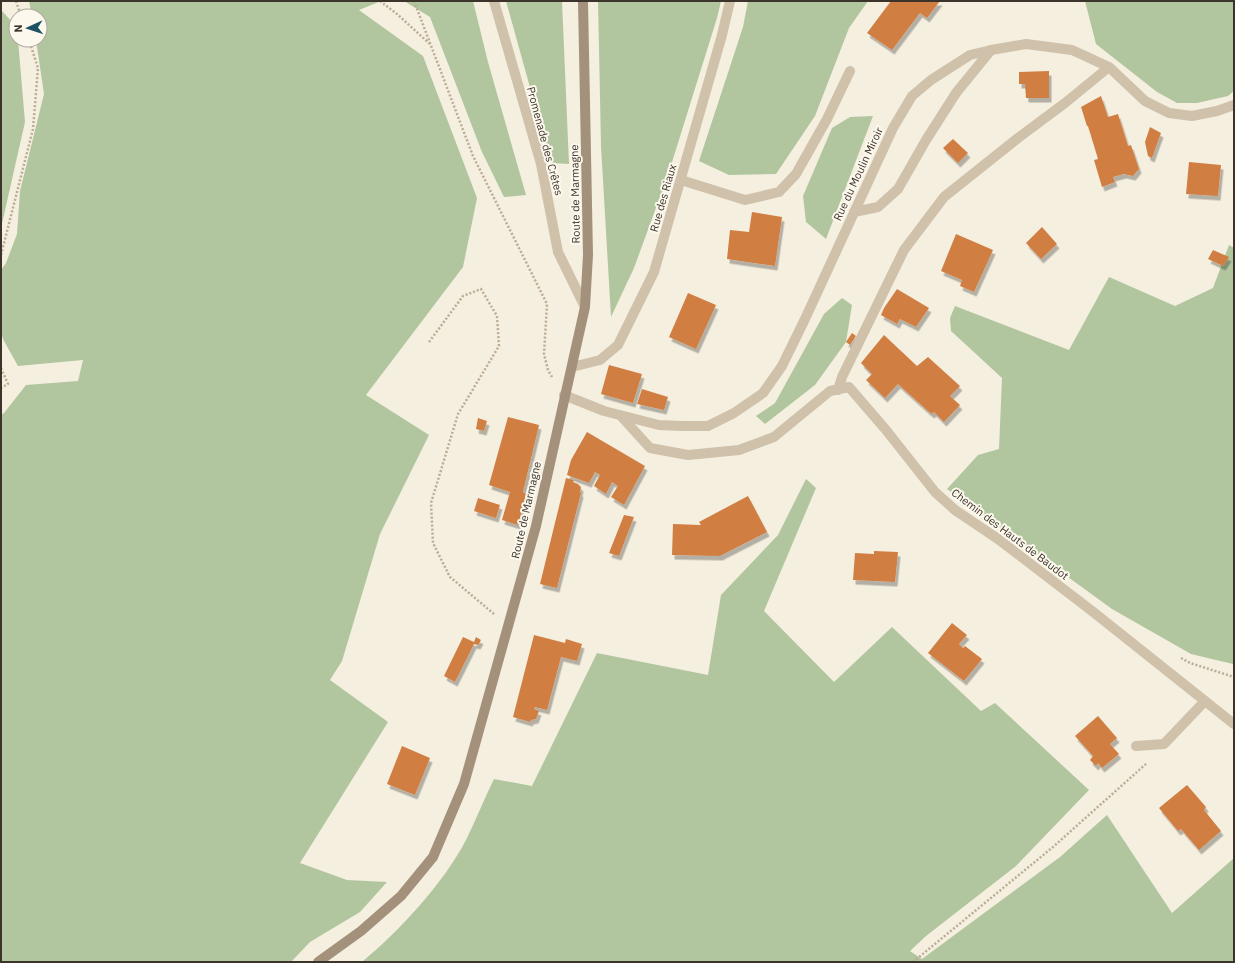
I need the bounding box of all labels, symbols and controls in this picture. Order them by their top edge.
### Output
north arrow [8,8,48,48]
text: N [11,24,25,33]
street label: Promenade des Crêtes [524,85,566,197]
street label: Rue du Moulin Miroir [830,125,886,223]
street label: Route de Marmagne [567,144,583,244]
street label: Rue des Riaux [647,162,679,233]
street label: Route de Marmagne [508,460,544,560]
street label: Chemin des Hauts de Baudot [949,485,1071,583]

